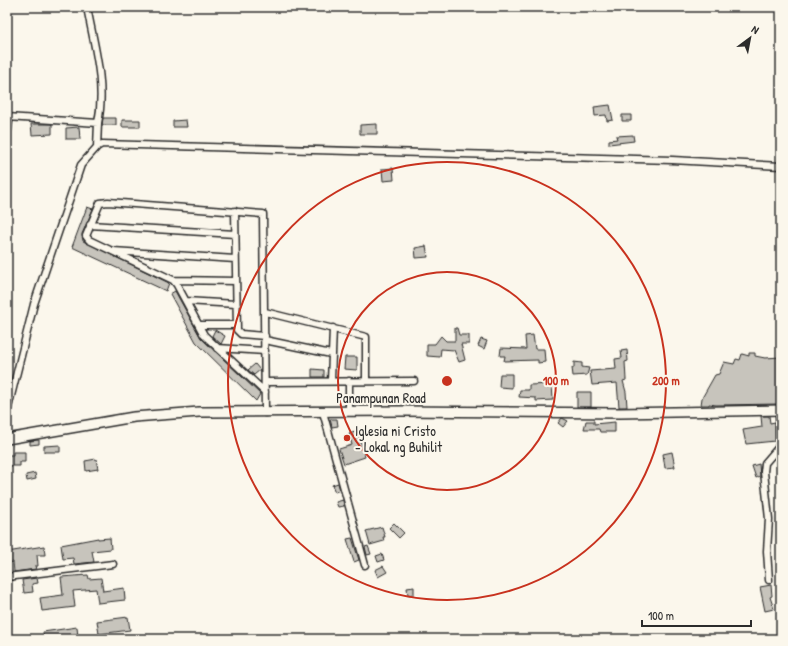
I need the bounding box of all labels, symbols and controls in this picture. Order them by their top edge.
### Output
north arrow [730,18,770,58]
text: N [749,22,762,37]
text: 100 m [543,372,569,389]
text: 200 m [652,372,680,389]
centre of rings [440,374,454,388]
street label: Panampunan Road [336,388,426,408]
place label: Iglesia ni Cristo - Lokal ng Buhilit [355,421,442,457]
marker: Iglesia ni Cristo - Lokal ng Buhilit [342,433,352,443]
scale bar [642,602,751,628]
text: 100 m [648,607,674,624]

